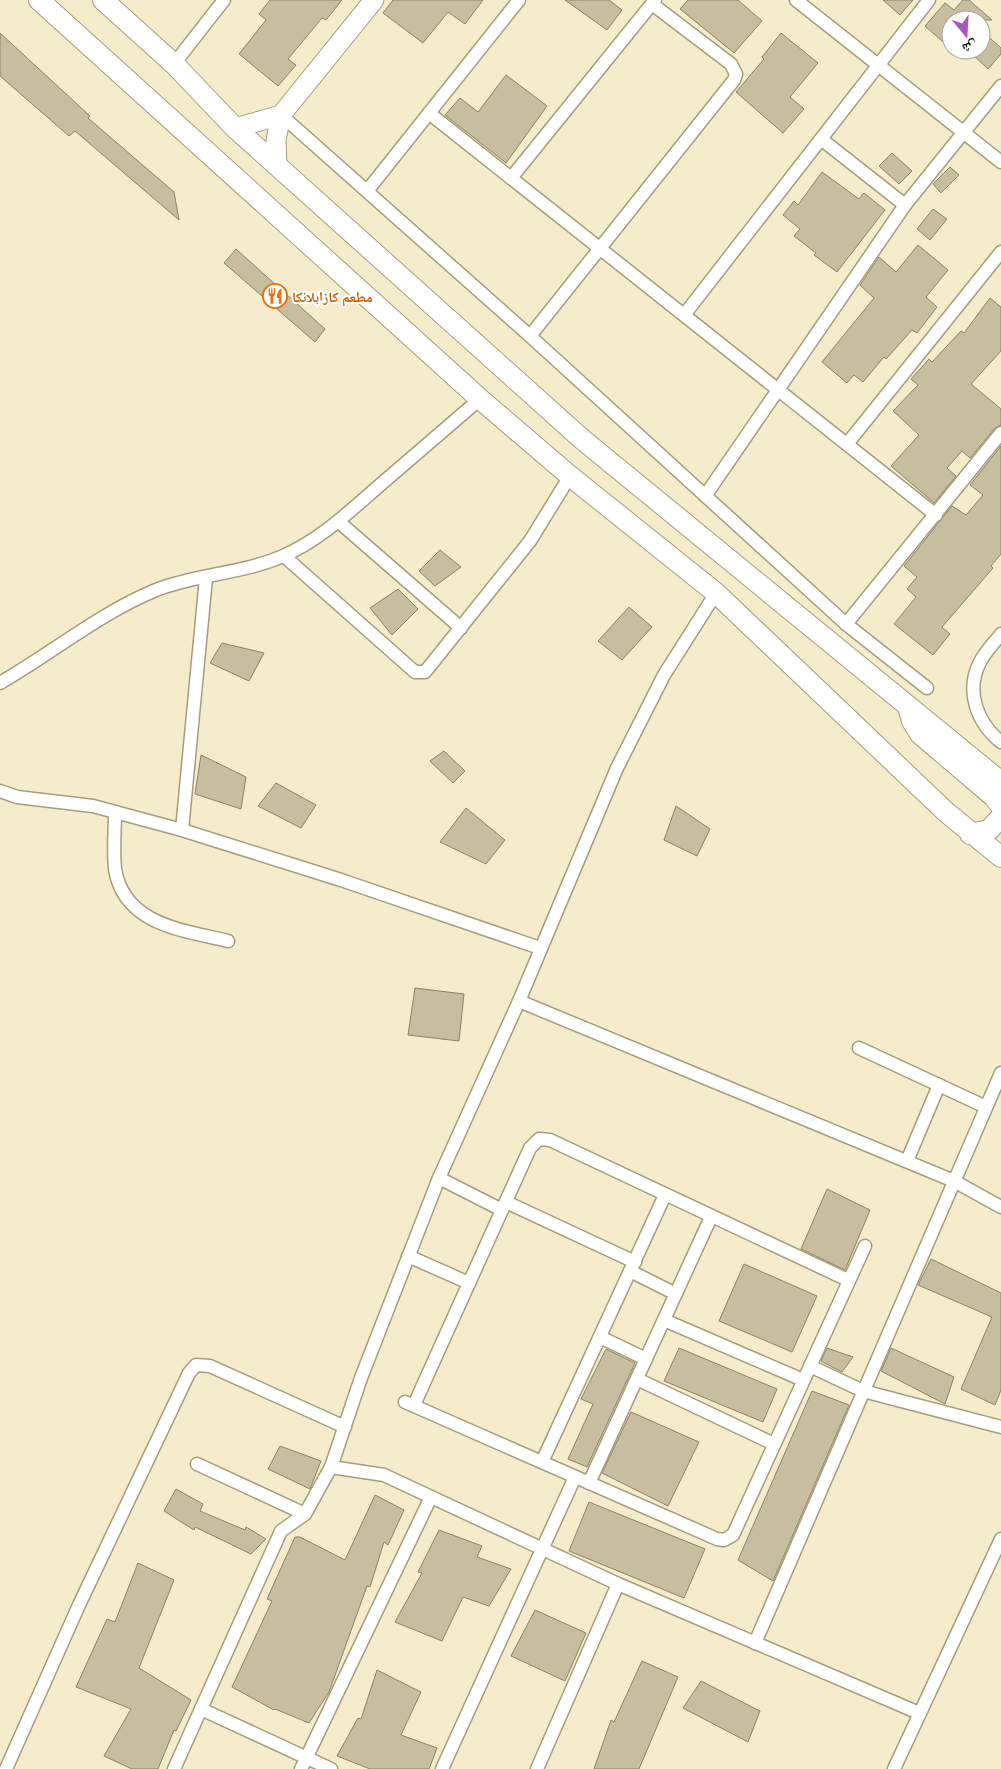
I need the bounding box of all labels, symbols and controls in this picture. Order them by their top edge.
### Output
north arrow [941,10,991,60]
text: ش [960,37,980,58]
restaurant icon: مطعم كازابلانكا [262,283,288,309]
place label: مطعم كازابلانكا [292,288,373,307]

